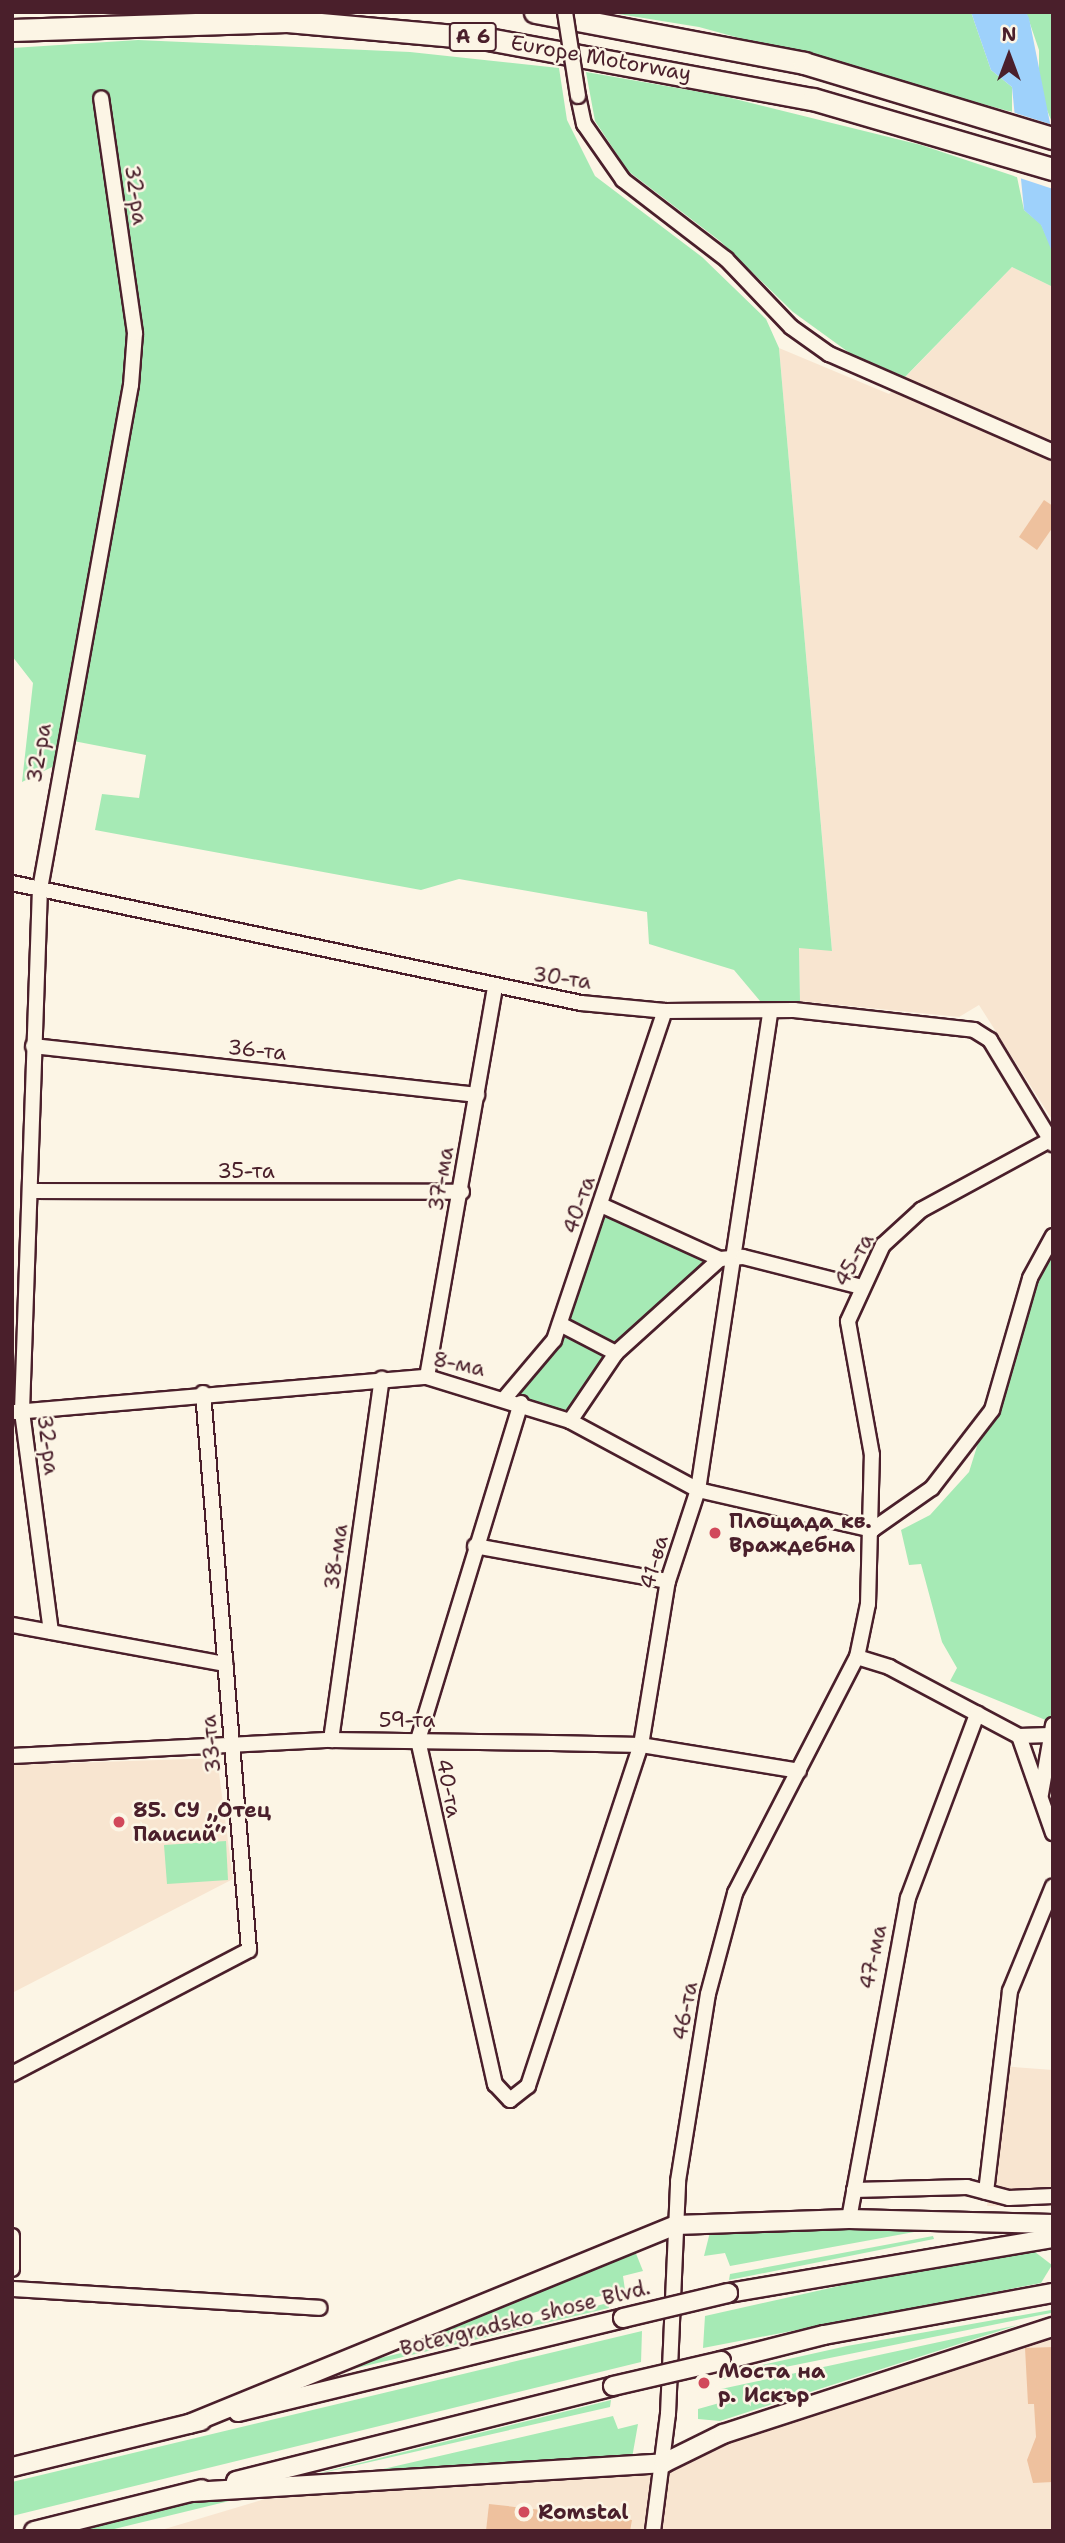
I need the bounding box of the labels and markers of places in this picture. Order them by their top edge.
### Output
place label: Площада кв. Враждебна [729,1508,872,1558]
marker: Площада кв. Враждебна [707,1525,723,1541]
place label: 85. СУ „Отец Паисий“ [133,1797,271,1847]
marker: 85. СУ „Отец Паисий“ [111,1814,127,1830]
place label: Моста на р. Искър [718,2358,825,2408]
marker: Моста на р. Искър [696,2375,712,2391]
place label: Romstal [538,2499,628,2525]
marker: Romstal [516,2504,532,2520]

